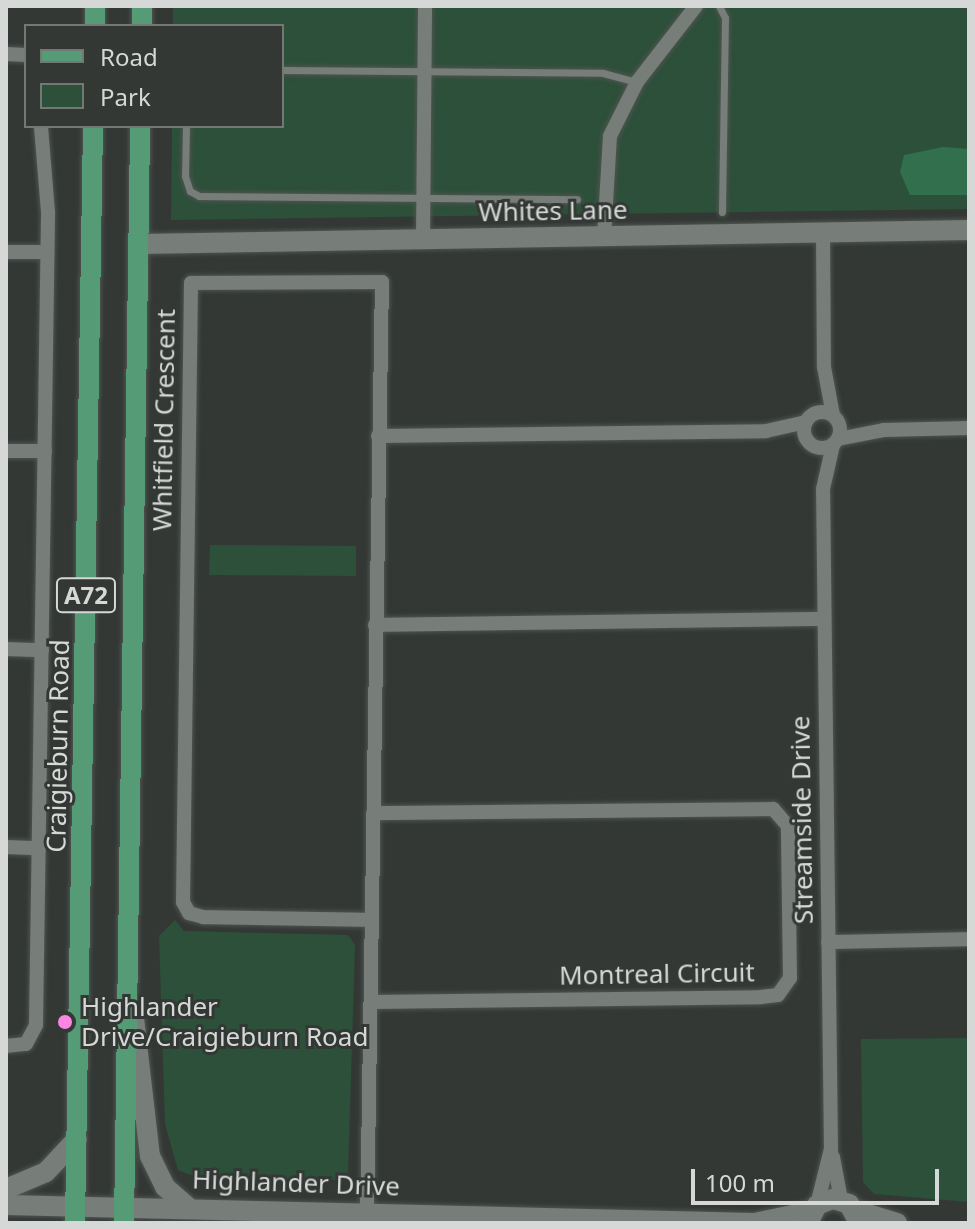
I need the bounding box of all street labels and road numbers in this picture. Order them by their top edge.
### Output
street label: Whites Lane [478,194,628,228]
street label: Whitfield Crescent [146,309,182,531]
road number: A72 [54,575,118,615]
street label: Craigieburn Road [41,639,75,853]
street label: Streamside Drive [785,716,819,924]
street label: Montreal Circuit [559,957,755,991]
street label: Highlander Drive [192,1164,400,1202]

